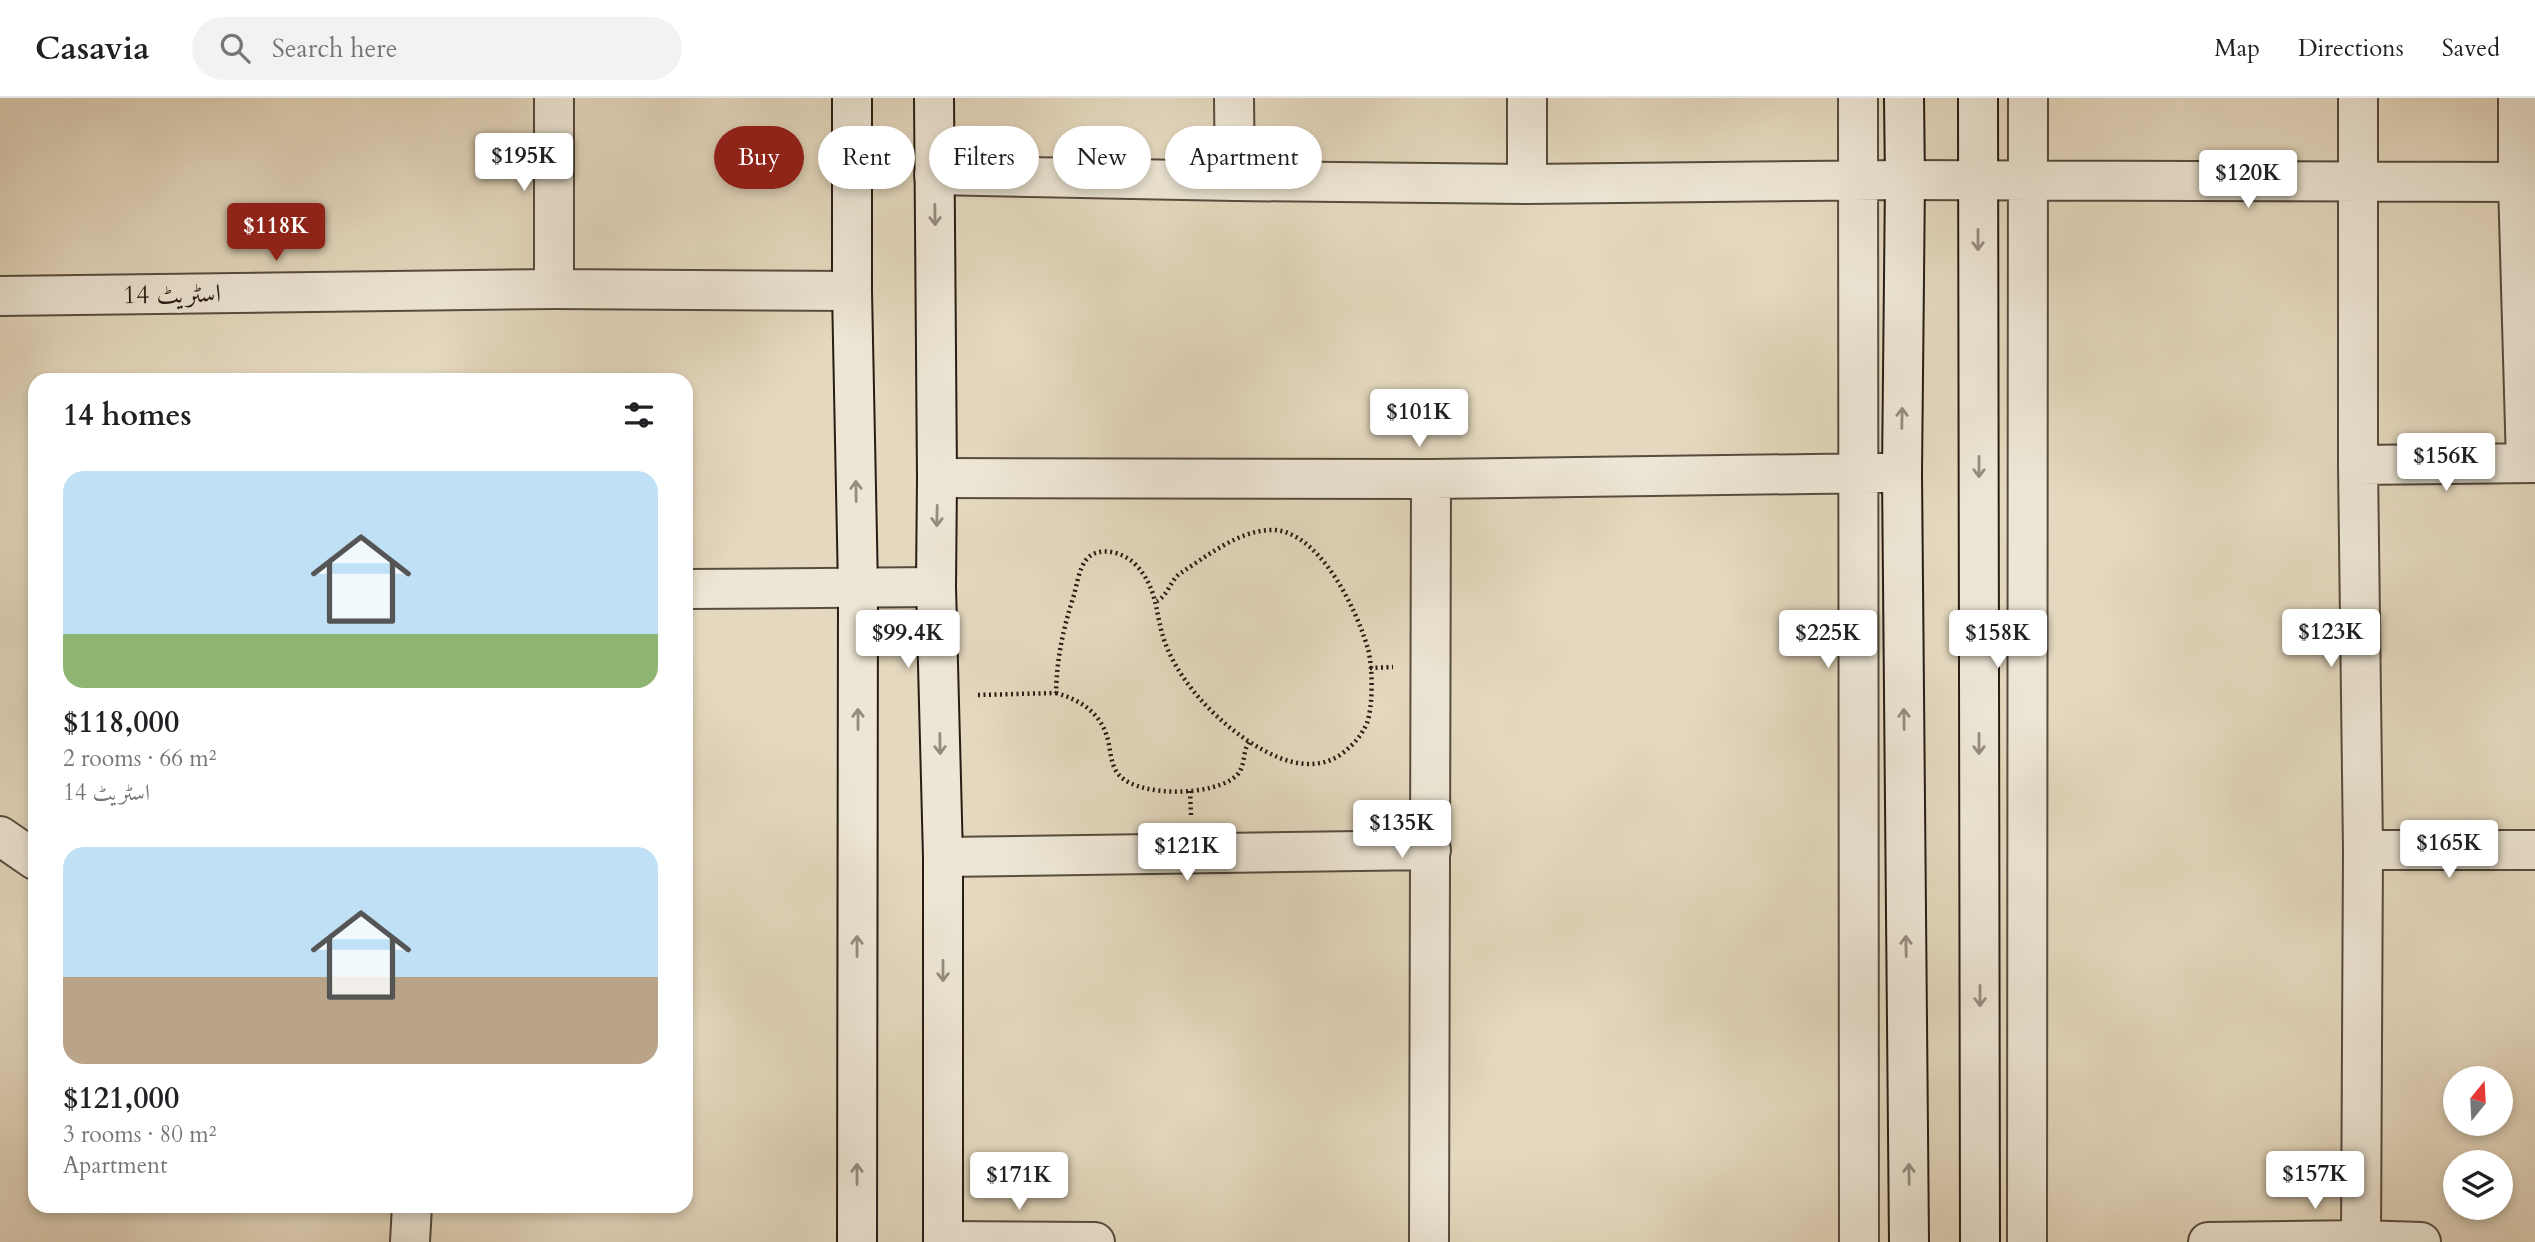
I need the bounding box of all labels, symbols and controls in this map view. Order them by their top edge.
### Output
search box [192,17,682,80]
text: Casavia [35,26,150,71]
icon: search [216,29,254,67]
text: Search here [272,31,398,66]
text: Map [2214,32,2260,65]
text: Directions [2298,32,2404,65]
text: Saved [2442,32,2500,65]
chip: Buy [714,126,804,189]
chip: Rent [818,126,915,189]
chip: Filters [929,126,1039,189]
chip: New [1053,126,1151,189]
chip: Apartment [1165,126,1322,189]
pin: $195K [475,134,573,193]
text: $195K [491,140,557,171]
pin: $120K [2199,150,2297,210]
text: $120K [2215,157,2281,188]
one-way arrow [928,203,941,226]
pin: $118K [227,204,325,263]
text: $118K [243,210,309,241]
one-way arrow [1971,228,1985,251]
street label: اسٹریٹ 14 [123,276,221,312]
pin: $101K [1370,390,1468,449]
text: 14 homes [63,395,192,436]
icon: filters [620,396,658,434]
text: $101K [1386,396,1452,427]
one-way arrow [1895,407,1909,430]
pin: $156K [2397,434,2495,493]
text: $156K [2413,440,2479,471]
one-way arrow [1972,455,1986,478]
one-way arrow [849,480,862,503]
one-way arrow [930,504,944,527]
icon: home [298,516,424,642]
pin: $99.4K [851,610,965,670]
pin: $225K [1779,610,1877,670]
pin: $158K [1949,610,2047,670]
pin: $123K [2282,610,2380,669]
text: $123K [2298,616,2364,647]
text: $99.4K [872,617,944,648]
text: $225K [1795,617,1861,648]
text: $158K [1965,617,2031,648]
text: $118,000 [63,702,179,743]
one-way arrow [851,708,865,731]
one-way arrow [1897,708,1911,731]
one-way arrow [933,732,947,755]
one-way arrow [1972,732,1986,755]
text: 2 rooms · 66 m² [63,743,216,774]
text: اسٹریٹ 14 [63,777,150,808]
pin: $135K [1353,800,1451,860]
text: $135K [1369,807,1435,838]
pin: $165K [2400,820,2498,880]
pin: $121K [1138,824,1236,883]
text: $165K [2416,827,2482,858]
text: $121K [1154,830,1220,861]
icon: home [298,892,424,1018]
one-way arrow [850,935,864,958]
one-way arrow [1899,935,1913,958]
one-way arrow [936,959,950,982]
one-way arrow [1973,984,1987,1007]
north arrow [2443,1066,2513,1136]
map controls [2443,1066,2513,1220]
text: $121,000 [63,1078,179,1119]
text: 3 rooms · 80 m² [63,1119,216,1150]
text: Apartment [63,1150,167,1181]
button: layers [2443,1150,2513,1220]
pin: $171K [970,1152,1068,1212]
pin: $157K [2266,1152,2364,1211]
text: $157K [2282,1158,2348,1189]
text: $171K [986,1159,1052,1190]
one-way arrow [850,1163,864,1186]
one-way arrow [1902,1163,1915,1186]

